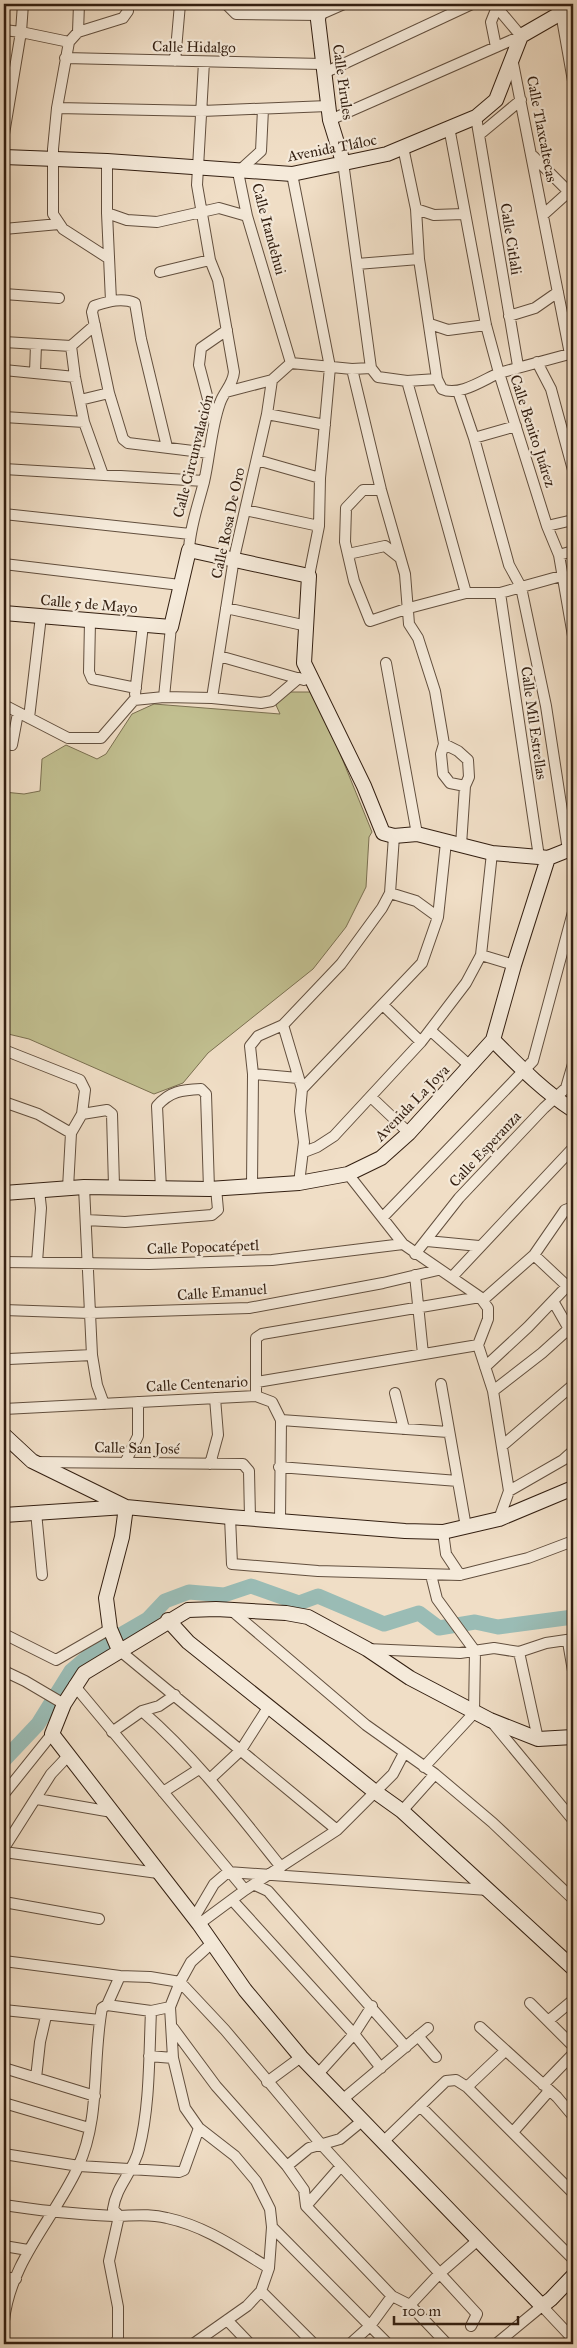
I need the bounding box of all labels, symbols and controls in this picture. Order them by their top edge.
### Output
street label: Calle Hidalgo [152,37,236,57]
street label: Calle Pirules [329,43,357,121]
street label: Calle Tlaxcaltecas [523,74,561,184]
street label: Avenida Tláloc [285,131,378,166]
street label: Calle Itandehui [248,181,290,277]
street label: Calle Citlali [496,202,526,276]
street label: Calle Benito Juárez [505,372,560,490]
street label: Calle Circunvalación [169,393,217,519]
street label: Calle Rosa De Oro [207,465,249,580]
street label: Calle 5 de Mayo [40,591,139,617]
street label: Calle Mil Estrellas [517,665,551,781]
street label: Avenida La Joya [370,1061,454,1146]
street label: Calle Esperanza [445,1107,525,1191]
street label: Calle Popocatépetl [146,1236,260,1258]
street label: Calle Emanuel [176,1280,269,1304]
street label: Calle Centenario [146,1372,249,1396]
street label: Calle San José [94,1438,181,1459]
scale bar [394,2293,518,2325]
text: 100 m [402,2302,442,2320]

